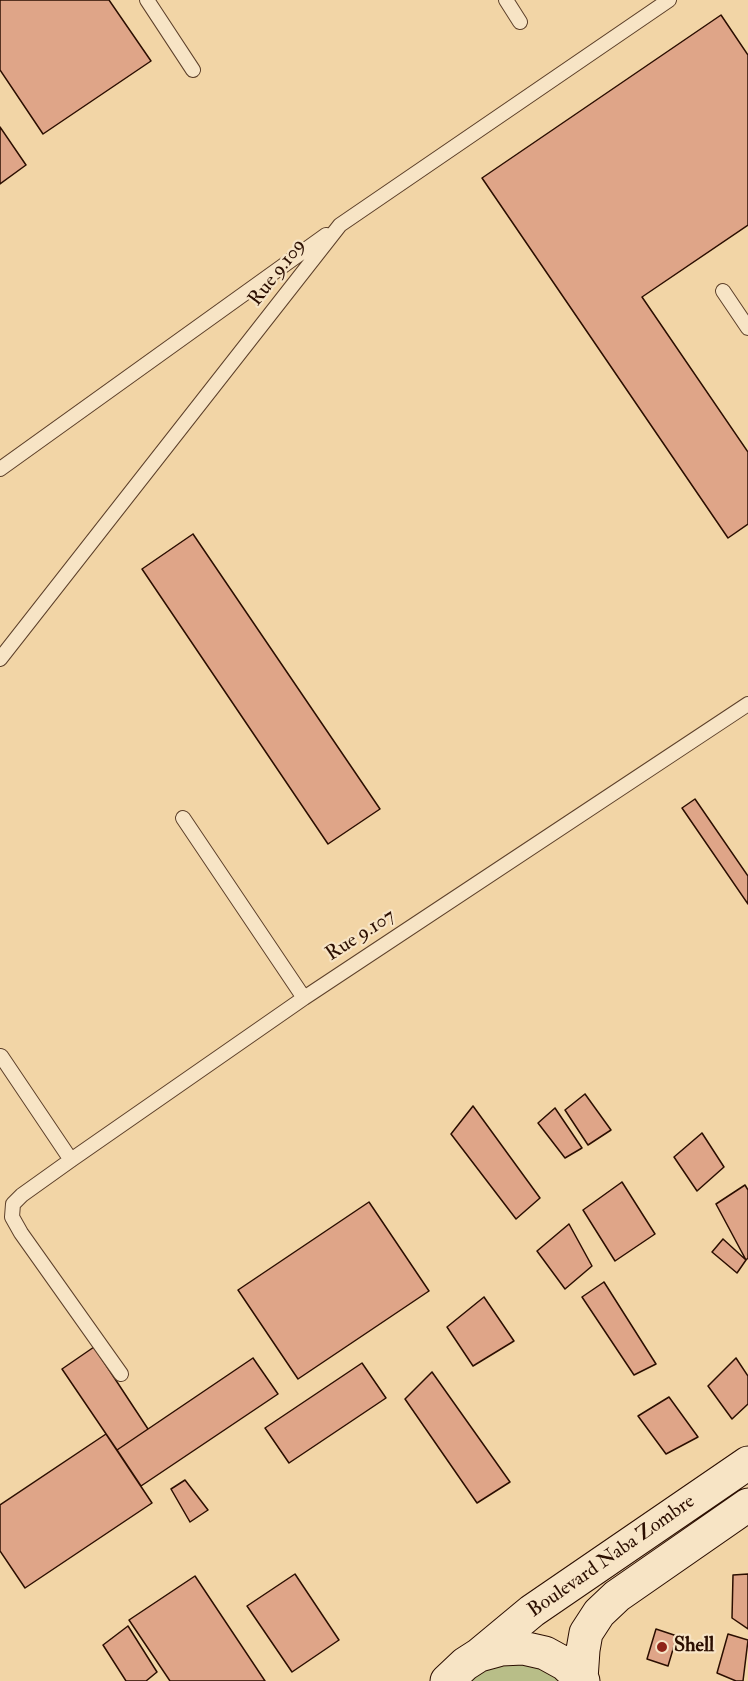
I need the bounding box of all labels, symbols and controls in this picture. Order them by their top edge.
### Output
street label: Rue 9.109 [244,235,312,311]
street label: Rue 9.107 [322,905,400,967]
street label: Boulevard Naba Zombre [524,1490,700,1624]
place label: Shell [674,1635,714,1659]
marker: Shell [655,1640,669,1654]

